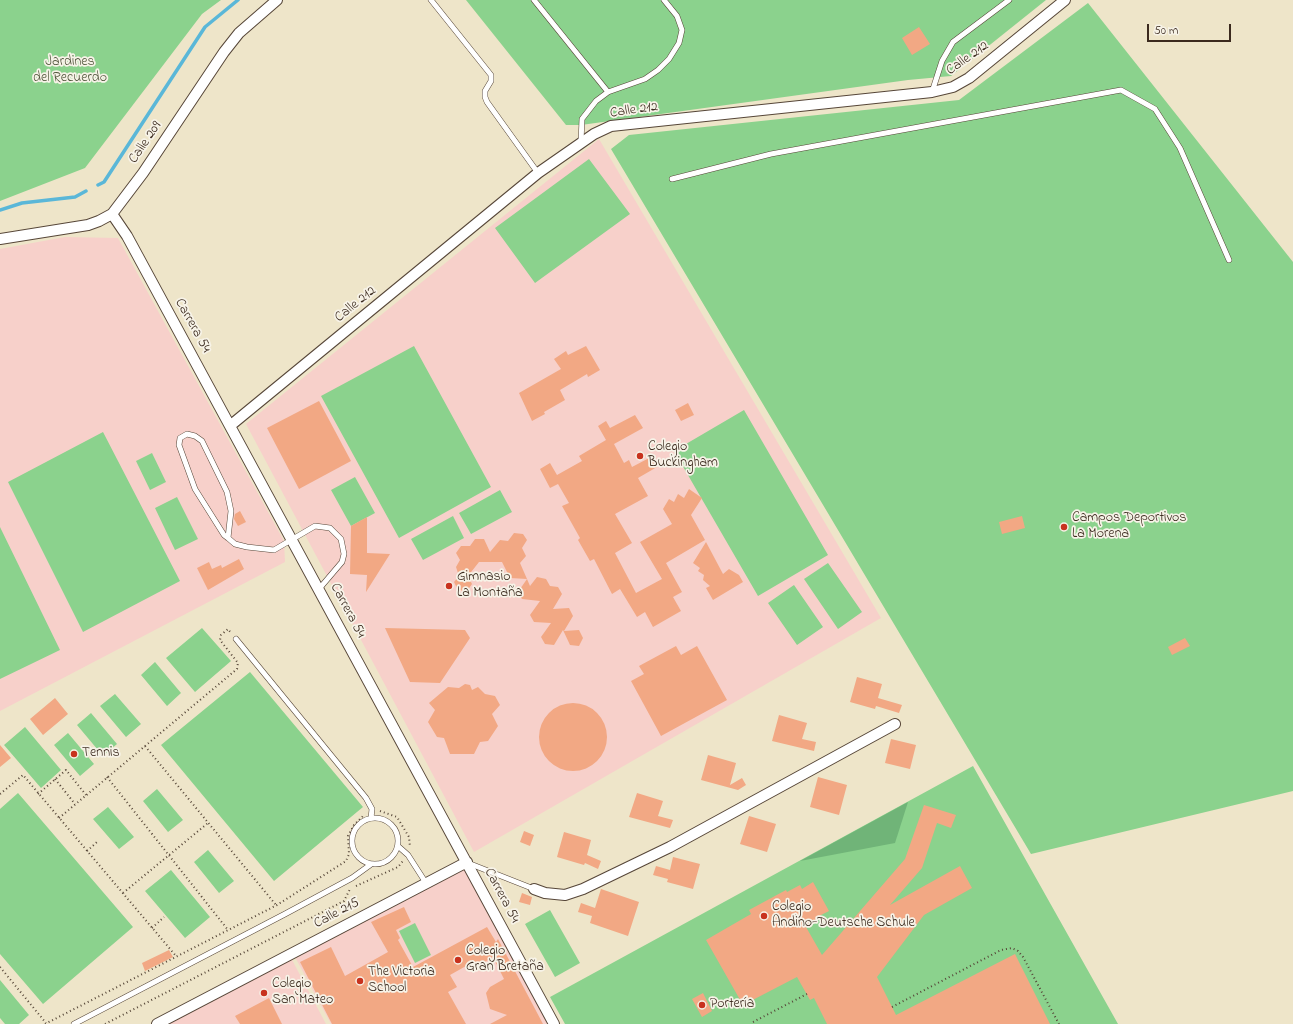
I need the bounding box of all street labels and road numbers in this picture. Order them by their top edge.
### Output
street label: Calle 212 [943,38,993,80]
street label: Calle 212 [609,99,659,123]
street label: Calle 209 [126,119,166,167]
street label: Calle 212 [332,283,380,327]
street label: Carrera 54 [170,296,214,356]
street label: Carrera 54 [326,581,368,641]
street label: Carrera 54 [480,866,522,926]
street label: Calle 215 [311,895,363,933]

